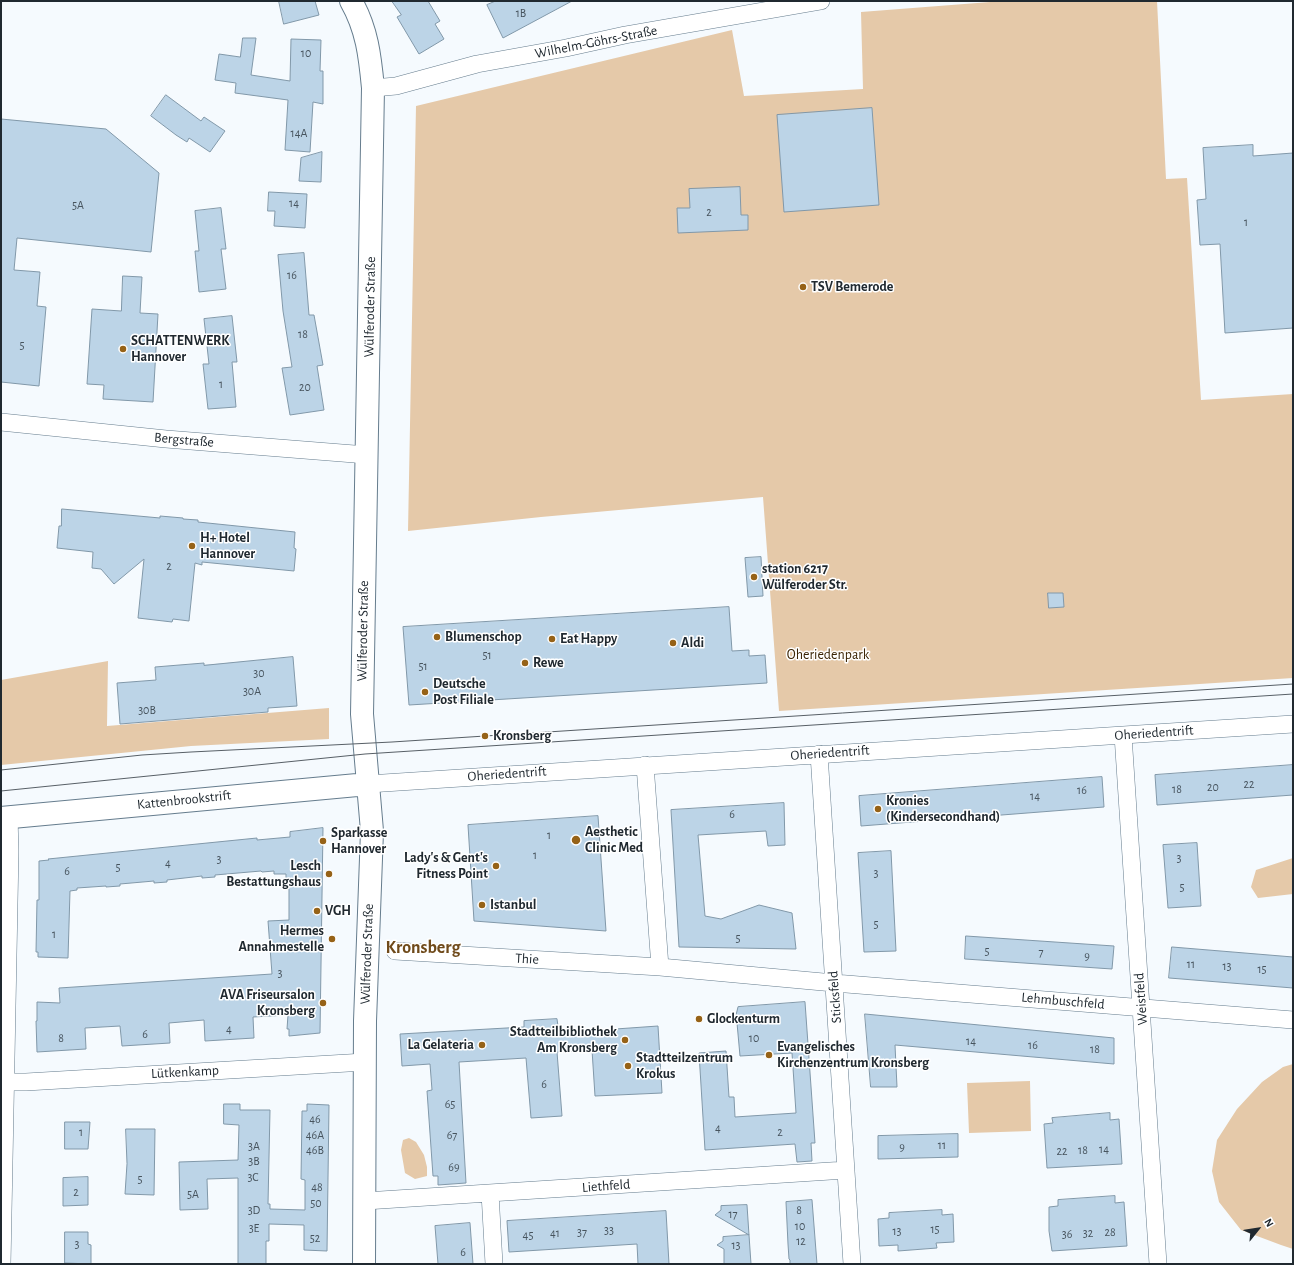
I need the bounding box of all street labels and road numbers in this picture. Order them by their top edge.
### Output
street label: Wilhelm-Göhrs-Straße [533,22,659,62]
street label: Wülferoder Straße [361,256,379,358]
street label: Bergstraße [153,429,215,451]
street label: Wülferoder Straße [354,580,372,682]
street label: Oheriedentrift [1114,722,1194,744]
street label: Oheriedentrift [790,742,870,764]
street label: Oheriedentrift [467,763,547,785]
street label: Kattenbrookstrift [136,787,232,813]
street label: Wülferoder Straße [357,903,377,1005]
street label: Thie [515,950,539,968]
street label: Sticksfeld [825,970,845,1024]
street label: Weistfeld [1131,972,1151,1026]
street label: Lehmbuschfeld [1021,989,1105,1013]
street label: Lütkenkamp [151,1062,219,1082]
street label: Liethfeld [581,1176,631,1196]

